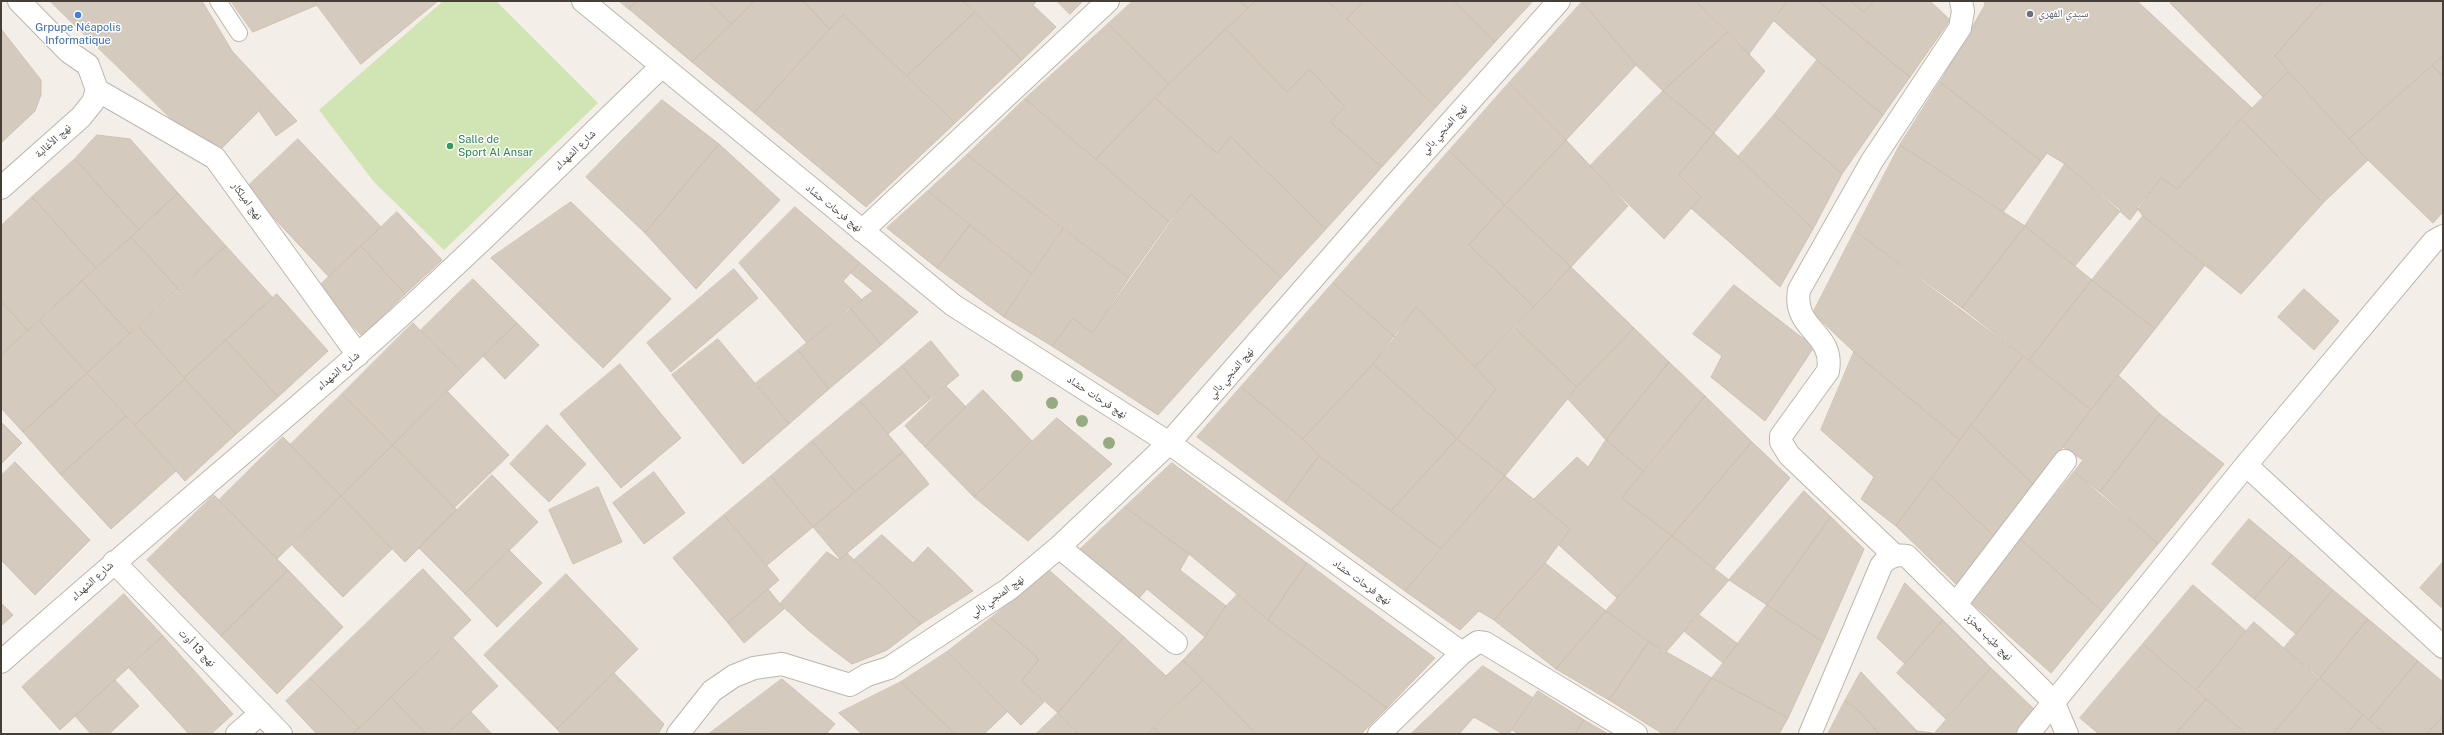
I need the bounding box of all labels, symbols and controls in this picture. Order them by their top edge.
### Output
place label: سيدي الفهري [2038,7,2089,21]
marker: سيدي الفهري [2025,9,2035,19]
marker: Grpupe Néapolis Informatique [73,10,83,20]
place label: Grpupe Néapolis Informatique [35,21,121,47]
street label: نهج المنجي بالي [1418,101,1470,157]
street label: نهج الأغالبة [32,121,74,161]
street label: شارع الشهداء [551,127,599,173]
place label: Salle de Sport Al Ansar [458,133,533,159]
marker: Salle de Sport Al Ansar [445,141,455,151]
street label: نهج اميلكار [229,179,265,223]
street label: نهج فرحات حشاد [803,181,865,235]
street label: نهج المنجي بالي [1205,345,1257,401]
street label: شارع الشهداء [314,349,362,393]
street label: نهج فرحات حشاد [1065,373,1129,421]
street label: نهج فرحات حشاد [1330,556,1394,608]
street label: شارع الشهداء [68,558,116,604]
street label: نهج المنجي بالي [967,572,1027,620]
street label: نهج طيّب محرّز [1963,611,2015,663]
street label: نهج 13 أوت [176,626,218,670]

